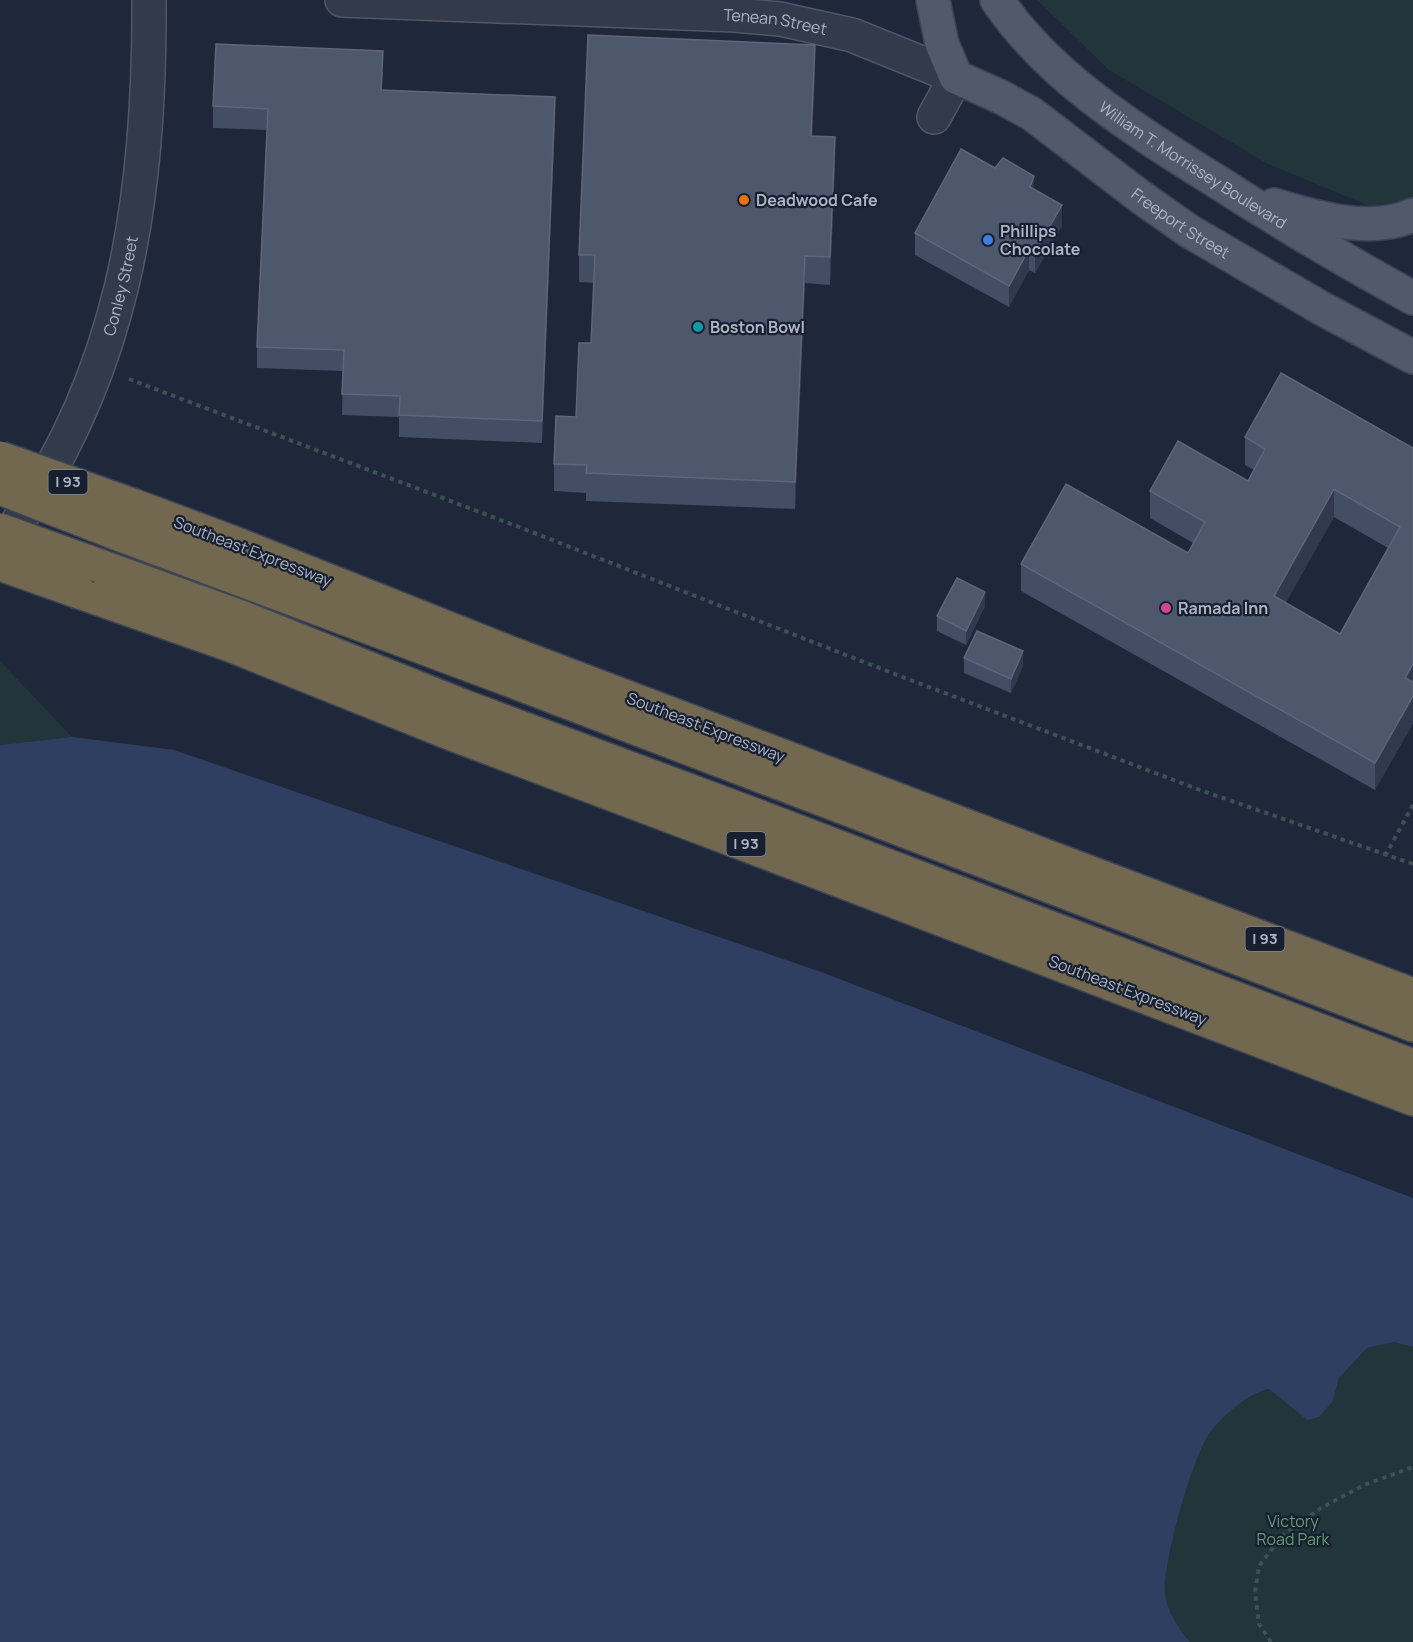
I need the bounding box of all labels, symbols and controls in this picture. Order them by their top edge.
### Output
street label: Tenean Street [723,4,829,40]
street label: William T. Morrissey Boulevard [1095,96,1291,234]
street label: Freeport Street [1127,183,1234,263]
place label: Deadwood Cafe [756,189,878,211]
marker: Deadwood Cafe [737,193,751,207]
place label: Phillips Chocolate [1000,220,1081,260]
marker: Phillips Chocolate [981,233,995,247]
street label: Conley Street [98,234,143,338]
place label: Boston Bowl [710,316,805,338]
marker: Boston Bowl [691,320,705,334]
road number: I 93 [48,470,88,494]
street label: Southeast Expressway [171,511,336,592]
place label: Ramada Inn [1178,597,1268,619]
marker: Ramada Inn [1159,601,1173,615]
street label: Southeast Expressway [624,687,789,768]
road number: I 93 [726,832,766,856]
road number: I 93 [1246,927,1284,951]
street label: Southeast Expressway [1046,950,1211,1031]
park label: Victory Road Park [1256,1510,1331,1550]

